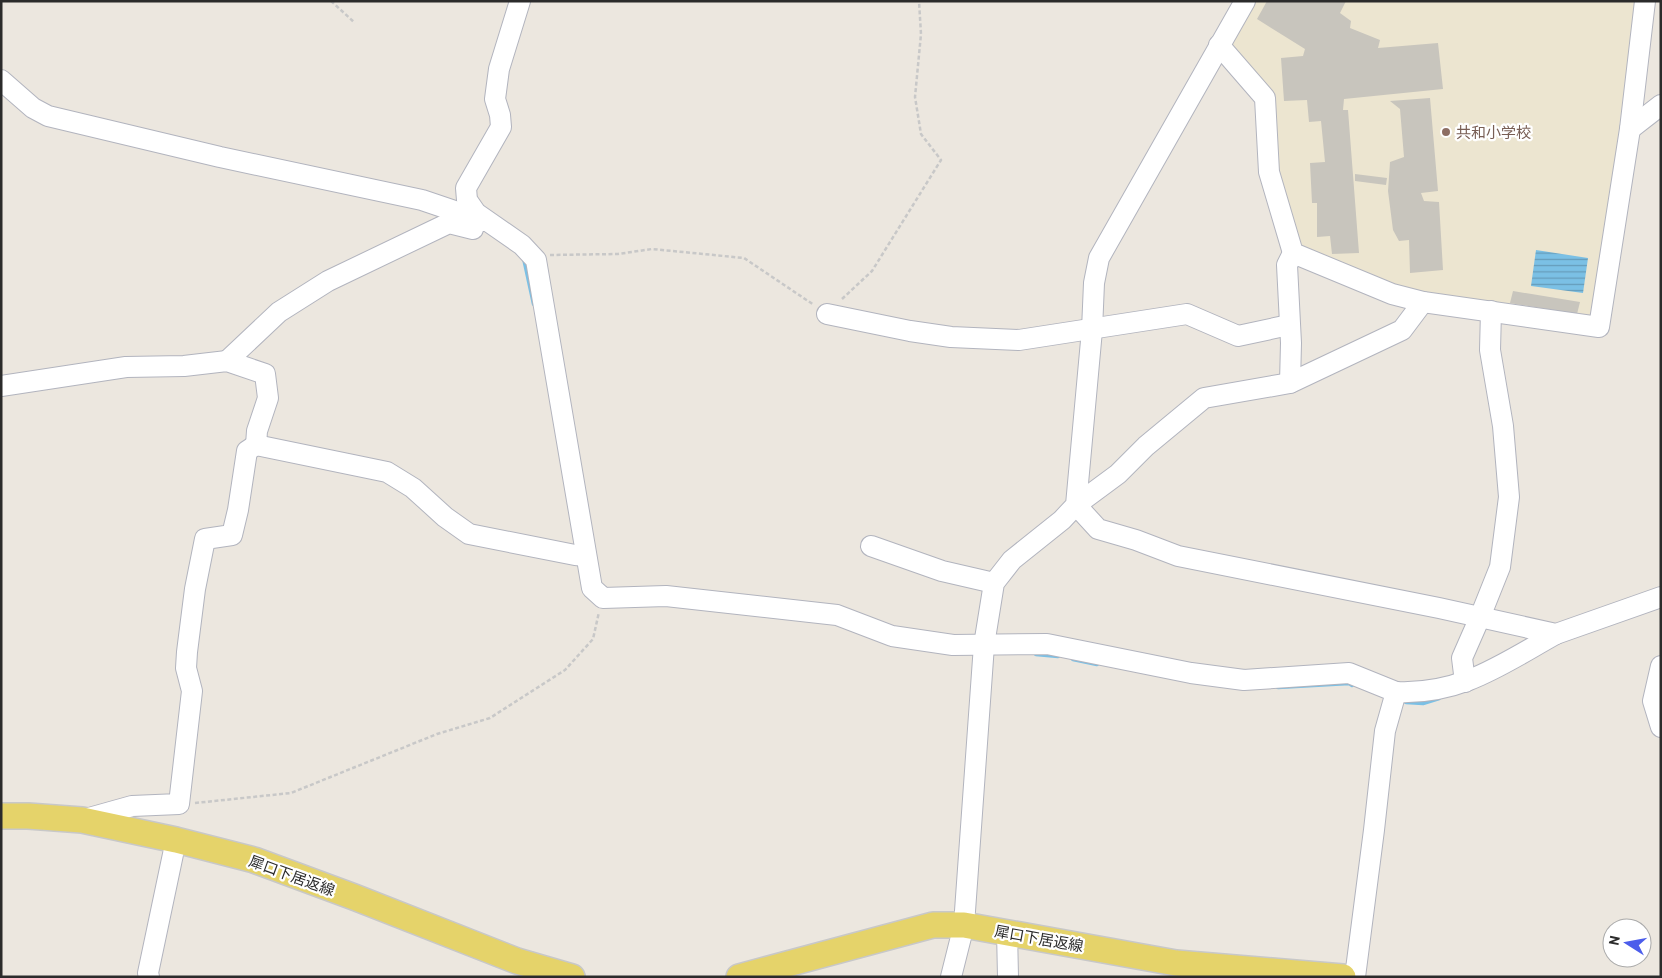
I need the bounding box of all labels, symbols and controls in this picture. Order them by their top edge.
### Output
place label: 共和小学校 [1456,123,1531,141]
marker: 共和小学校 [1440,126,1452,138]
street label: 犀口下居返線 [247,851,337,899]
north arrow [1602,918,1652,968]
street label: 犀口下居返線 [993,921,1085,955]
text: N [1605,934,1623,947]

